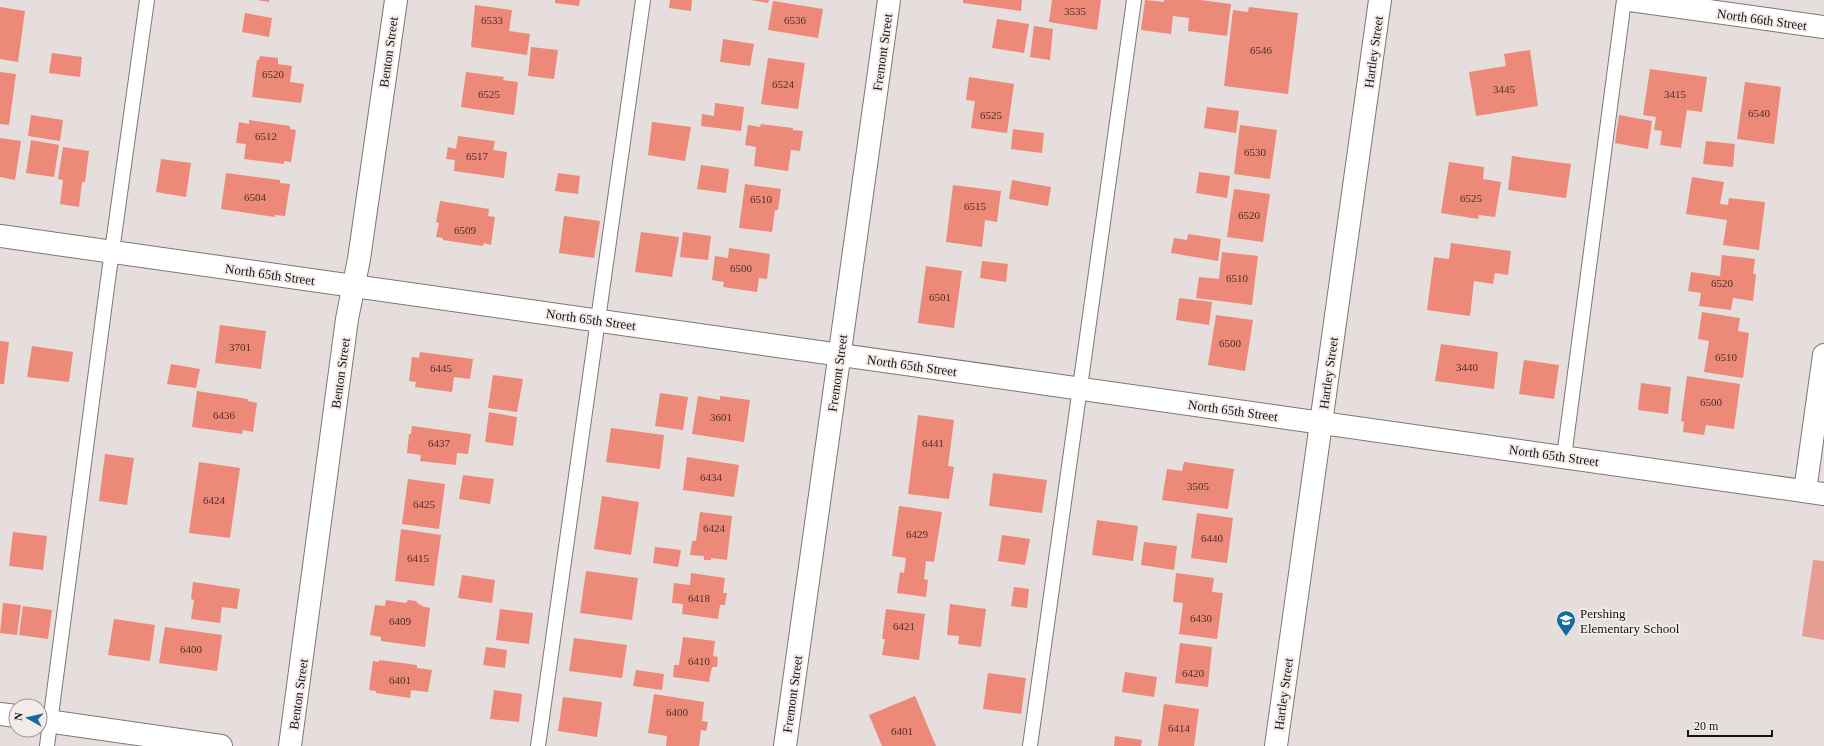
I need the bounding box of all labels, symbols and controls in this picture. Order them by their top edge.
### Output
house number: 3535 [1064,5,1087,17]
street label: North 66th Street [1716,6,1808,33]
street label: Fremont Street [870,12,895,92]
house number: 6533 [481,14,504,26]
house number: 6536 [784,14,807,26]
street label: Benton Street [376,15,401,88]
street label: Hartley Street [1361,15,1386,89]
house number: 6546 [1250,44,1273,56]
house number: 6520 [262,68,285,80]
house number: 6524 [772,78,795,90]
house number: 3445 [1493,83,1516,95]
house number: 6525 [478,88,501,100]
house number: 3415 [1664,88,1687,100]
house number: 6540 [1748,107,1771,119]
house number: 6525 [980,109,1003,121]
house number: 6512 [255,130,277,142]
house number: 6530 [1244,146,1267,158]
house number: 6517 [466,150,489,162]
house number: 6504 [244,191,267,203]
house number: 6525 [1460,192,1483,204]
house number: 6510 [750,193,773,205]
house number: 6515 [964,200,987,212]
house number: 6520 [1238,209,1261,221]
house number: 6509 [454,224,477,236]
street label: North 65th Street [224,261,316,288]
house number: 6500 [730,262,753,274]
house number: 6510 [1226,272,1249,284]
house number: 6520 [1711,277,1734,289]
house number: 6501 [929,291,951,303]
street label: North 65th Street [545,306,637,333]
street label: Fremont Street [825,333,850,413]
street label: Benton Street [328,336,353,409]
street label: Hartley Street [1316,336,1341,410]
house number: 6500 [1219,337,1242,349]
house number: 3701 [229,341,251,353]
house number: 6510 [1715,351,1738,363]
street label: North 65th Street [866,352,958,379]
house number: 3440 [1456,361,1479,373]
house number: 6445 [430,362,453,374]
house number: 6500 [1700,396,1723,408]
street label: North 65th Street [1187,397,1279,424]
house number: 6436 [213,409,236,421]
house number: 3601 [710,411,732,423]
house number: 6437 [428,437,451,449]
house number: 6441 [922,437,944,449]
street label: North 65th Street [1508,442,1600,469]
house number: 6434 [700,471,723,483]
house number: 3505 [1187,480,1210,492]
house number: 6424 [203,494,226,506]
house number: 6425 [413,498,436,510]
house number: 6424 [703,522,726,534]
house number: 6429 [906,528,929,540]
house number: 6440 [1201,532,1224,544]
house number: 6415 [407,552,430,564]
house number: 6418 [688,592,711,604]
place label: Pershing Elementary School [1580,606,1680,636]
school or university icon: Pershing Elementary School [1555,609,1577,637]
house number: 6430 [1190,612,1213,624]
house number: 6409 [389,615,412,627]
house number: 6421 [893,620,915,632]
house number: 6400 [180,643,203,655]
street label: Fremont Street [780,654,805,734]
house number: 6410 [688,655,711,667]
street label: Benton Street [286,657,311,730]
street label: Hartley Street [1271,657,1296,731]
house number: 6420 [1182,667,1205,679]
house number: 6401 [389,674,411,686]
north arrow [8,698,48,738]
house number: 6400 [666,706,689,718]
text: N [12,712,25,721]
scale bar [1688,712,1772,738]
text: 20 m [1694,719,1719,733]
house number: 6414 [1168,722,1191,734]
house number: 6401 [891,725,913,737]

